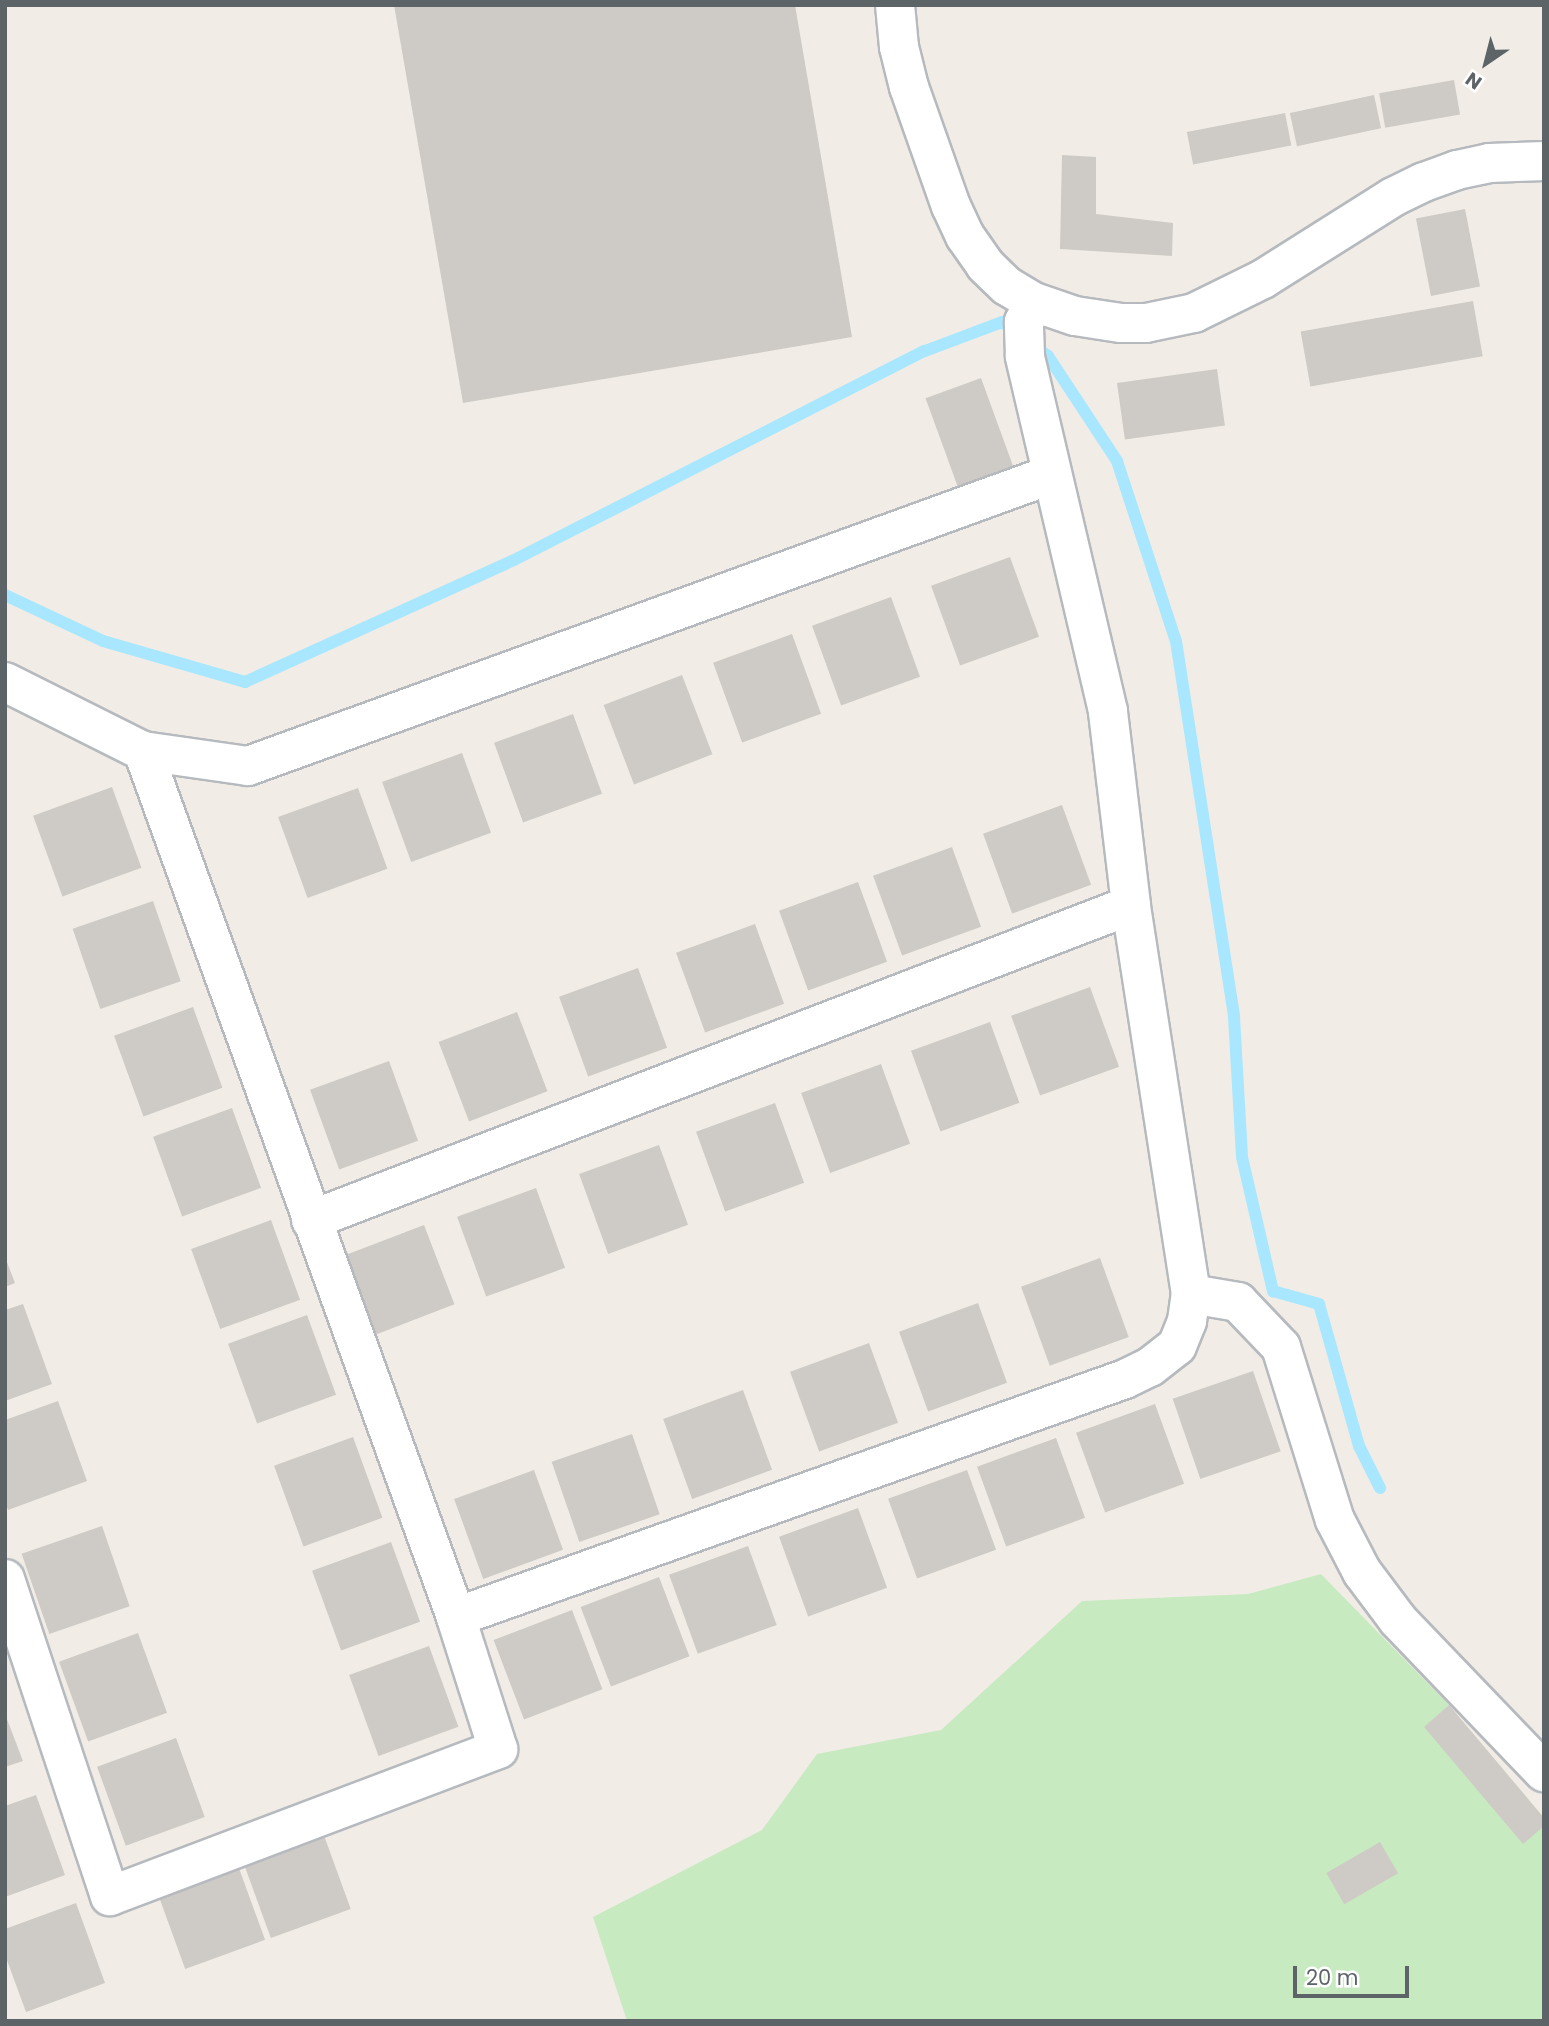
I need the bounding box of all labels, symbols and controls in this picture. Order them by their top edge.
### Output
north arrow [1451,28,1521,98]
text: N [1460,65,1487,96]
scale bar [1297,1952,1412,1996]
text: 20 m [1306,1963,1359,1992]

